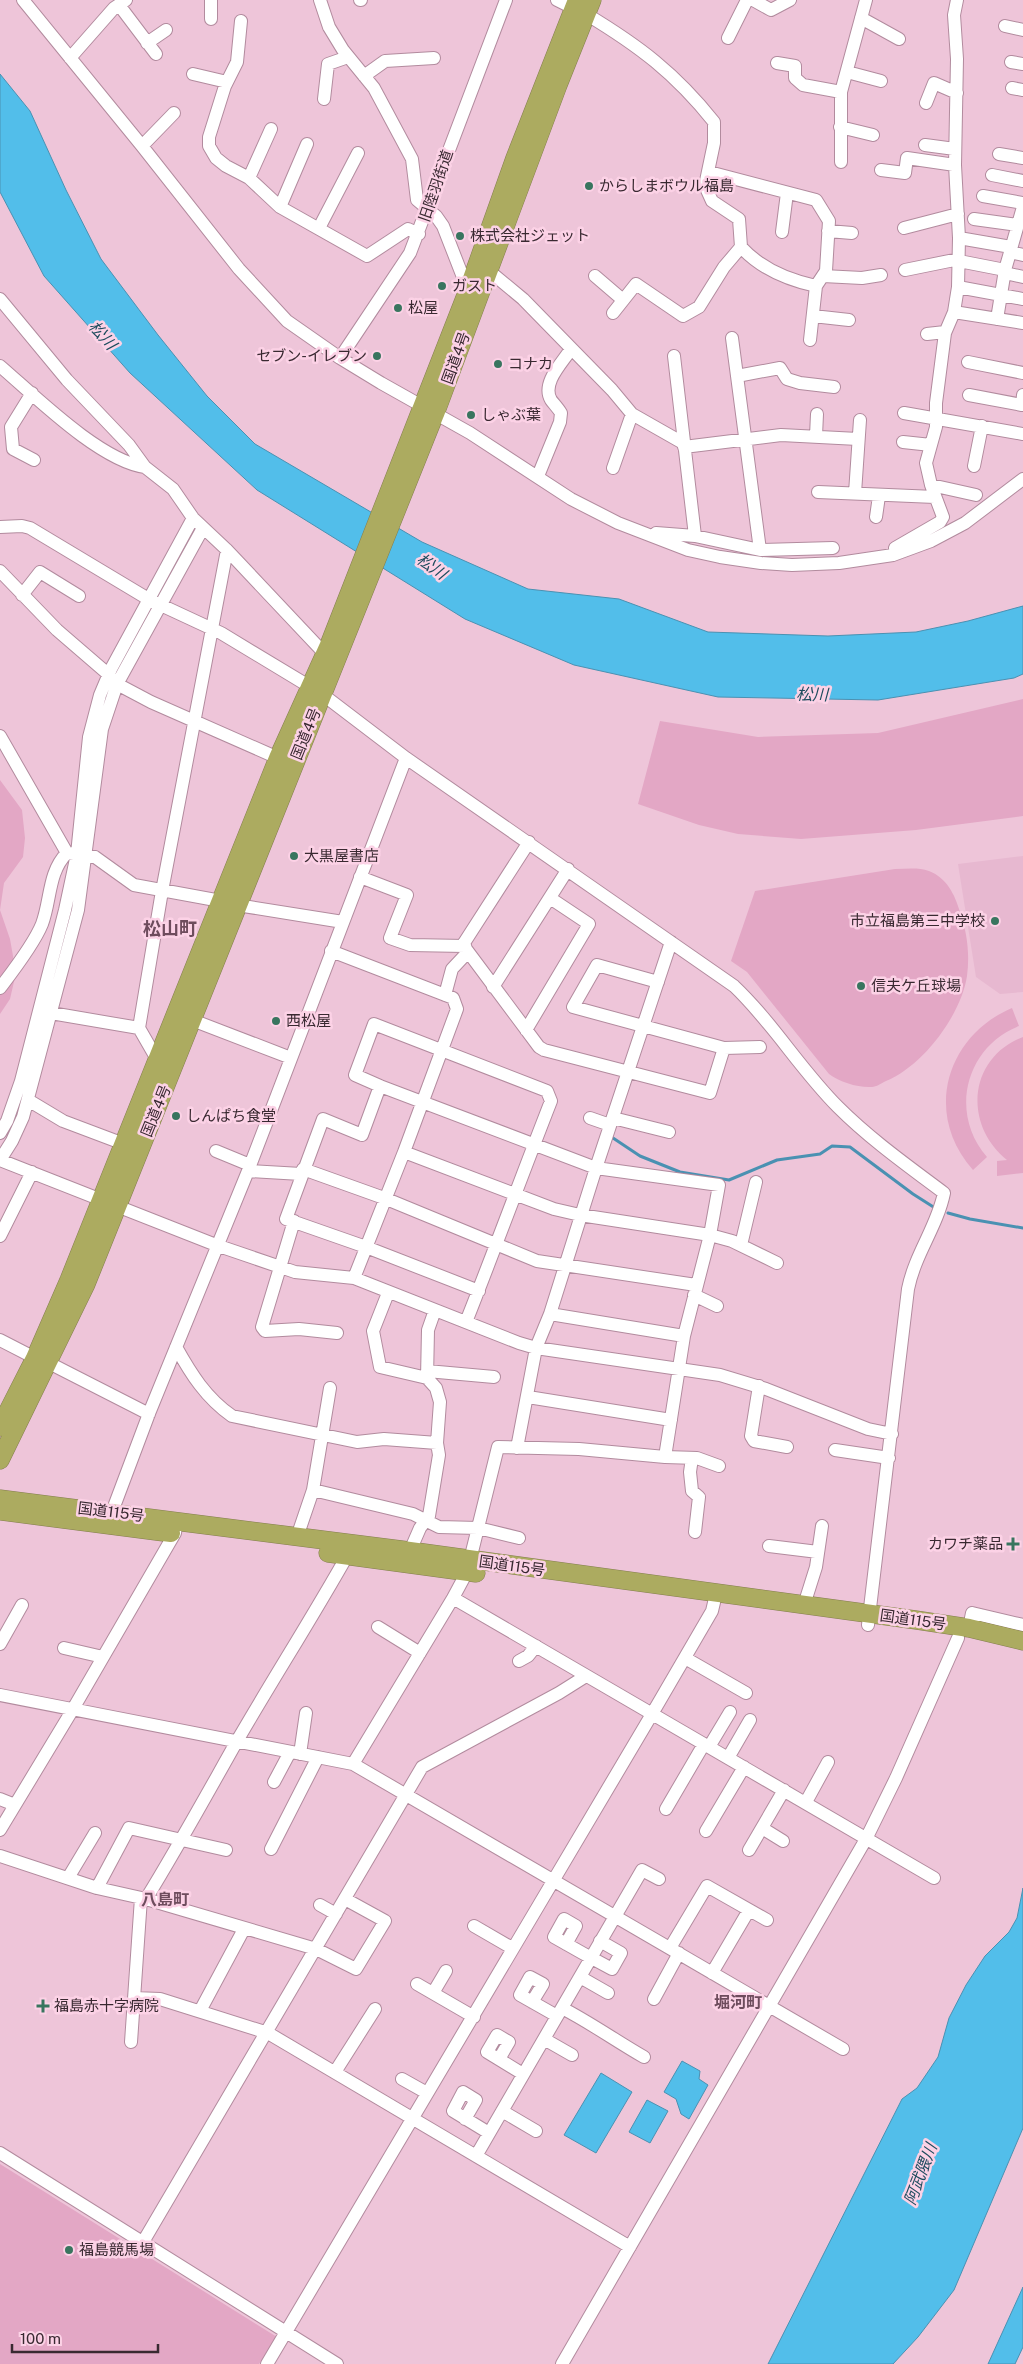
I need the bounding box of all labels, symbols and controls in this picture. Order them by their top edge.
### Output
street label: 旧陸羽街道 [415,148,456,224]
place label: からしまボウル福島 [599,177,734,194]
marker: からしまボウル福島 [583,180,595,192]
place label: 株式会社ジェット [470,227,590,244]
marker: 株式会社ジェット [454,230,466,242]
place label: ガスト [452,277,497,294]
marker: ガスト [436,280,448,292]
place label: 松屋 [408,299,438,316]
marker: 松屋 [392,302,404,314]
water label: 松川 [85,317,122,355]
street label: 国道4号 [438,329,473,386]
place label: セブン-イレブン [256,347,367,364]
marker: セブン-イレブン [371,350,383,362]
place label: コナカ [508,355,553,372]
marker: コナカ [492,358,504,370]
place label: しゃぶ葉 [481,406,541,423]
marker: しゃぶ葉 [465,409,477,421]
water label: 松川 [413,549,452,585]
water label: 松川 [796,685,830,704]
street label: 国道4号 [287,705,324,762]
place label: 大黒屋書店 [304,847,379,864]
marker: 大黒屋書店 [288,850,300,862]
place label: 市立福島第三中学校 [850,912,985,929]
marker: 市立福島第三中学校 [989,915,1001,927]
district label: 松山町 [143,918,197,939]
place label: 信夫ケ丘球場 [871,977,961,994]
marker: 信夫ケ丘球場 [855,980,867,992]
place label: 西松屋 [286,1012,331,1029]
marker: 西松屋 [270,1015,282,1027]
street label: 国道4号 [137,1082,174,1139]
place label: しんぱち食堂 [186,1107,276,1124]
marker: しんぱち食堂 [170,1110,182,1122]
street label: 国道115号 [77,1499,145,1524]
place label: カワチ薬品 [928,1535,1003,1552]
marker: カワチ薬品 [1007,1538,1019,1550]
street label: 国道115号 [478,1552,546,1579]
street label: 国道115号 [879,1606,947,1633]
district label: 八島町 [141,1890,189,1909]
district label: 堀河町 [714,1993,762,2012]
place label: 福島赤十字病院 [54,1997,159,2014]
marker: 福島赤十字病院 [36,1999,50,2013]
water label: 阿武隈川 [900,2139,942,2207]
place label: 福島競馬場 [79,2241,154,2258]
marker: 福島競馬場 [63,2244,75,2256]
scale bar [12,2322,159,2354]
text: 100 m [20,2330,61,2347]

